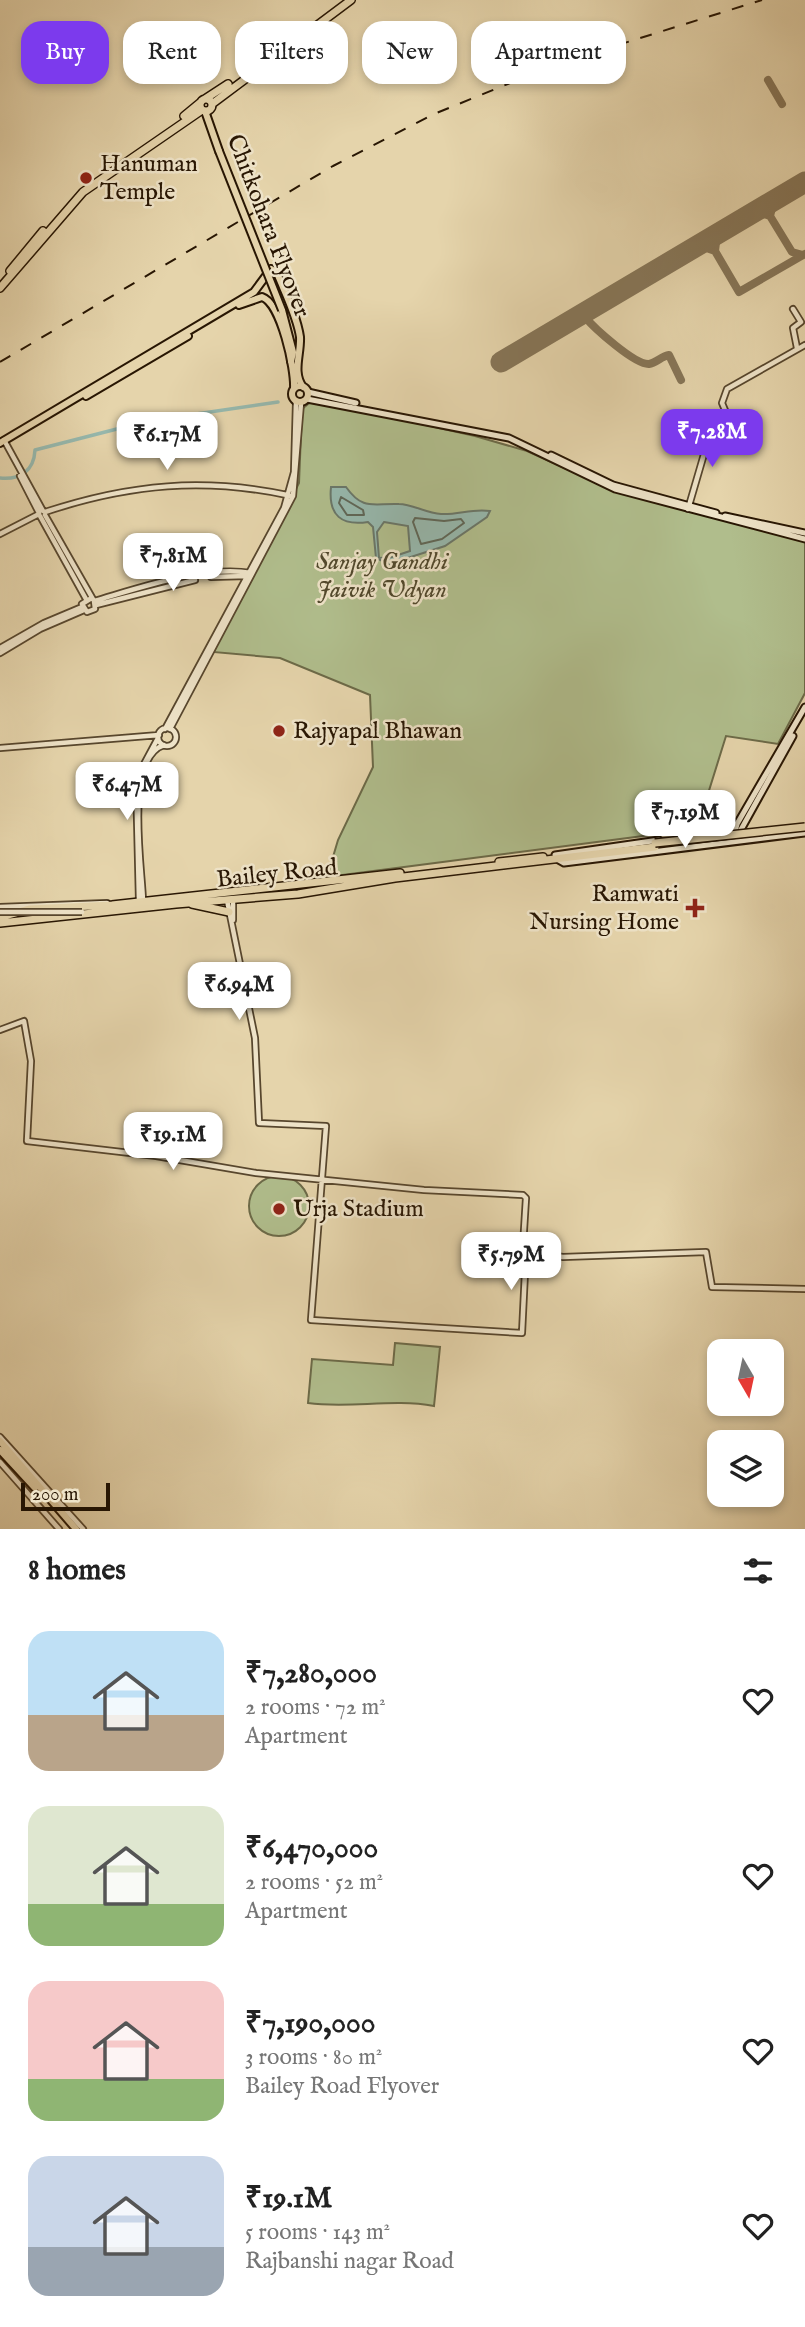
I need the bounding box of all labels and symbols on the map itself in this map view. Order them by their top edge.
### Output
street label: Chitkohara Flyover [219,130,317,322]
place label: Hanuman Temple [100,149,198,208]
marker: Hanuman Temple [78,170,94,186]
pin: ₹7.28M [655,410,769,469]
pin: ₹6.17M [110,412,224,472]
pin: ₹7.81M [116,534,230,593]
park label: Sanjay Gandhi Jaivik Udyan [316,547,450,606]
place label: Rajyapal Bhawan [293,716,462,747]
marker: Rajyapal Bhawan [271,723,287,739]
pin: ₹6.47M [70,762,184,822]
pin: ₹7.19M [628,790,742,850]
street label: Bailey Road [215,852,339,896]
place label: Ramwati Nursing Home [529,879,679,938]
marker: Ramwati Nursing Home [685,898,705,918]
pin: ₹6.94M [182,962,296,1022]
pin: ₹19.1M [116,1112,230,1172]
place label: Urja Stadium [293,1194,424,1225]
marker: Urja Stadium [271,1201,287,1217]
pin: ₹5.79M [454,1232,568,1292]
north arrow [707,1339,784,1416]
scale bar [21,1480,110,1512]

